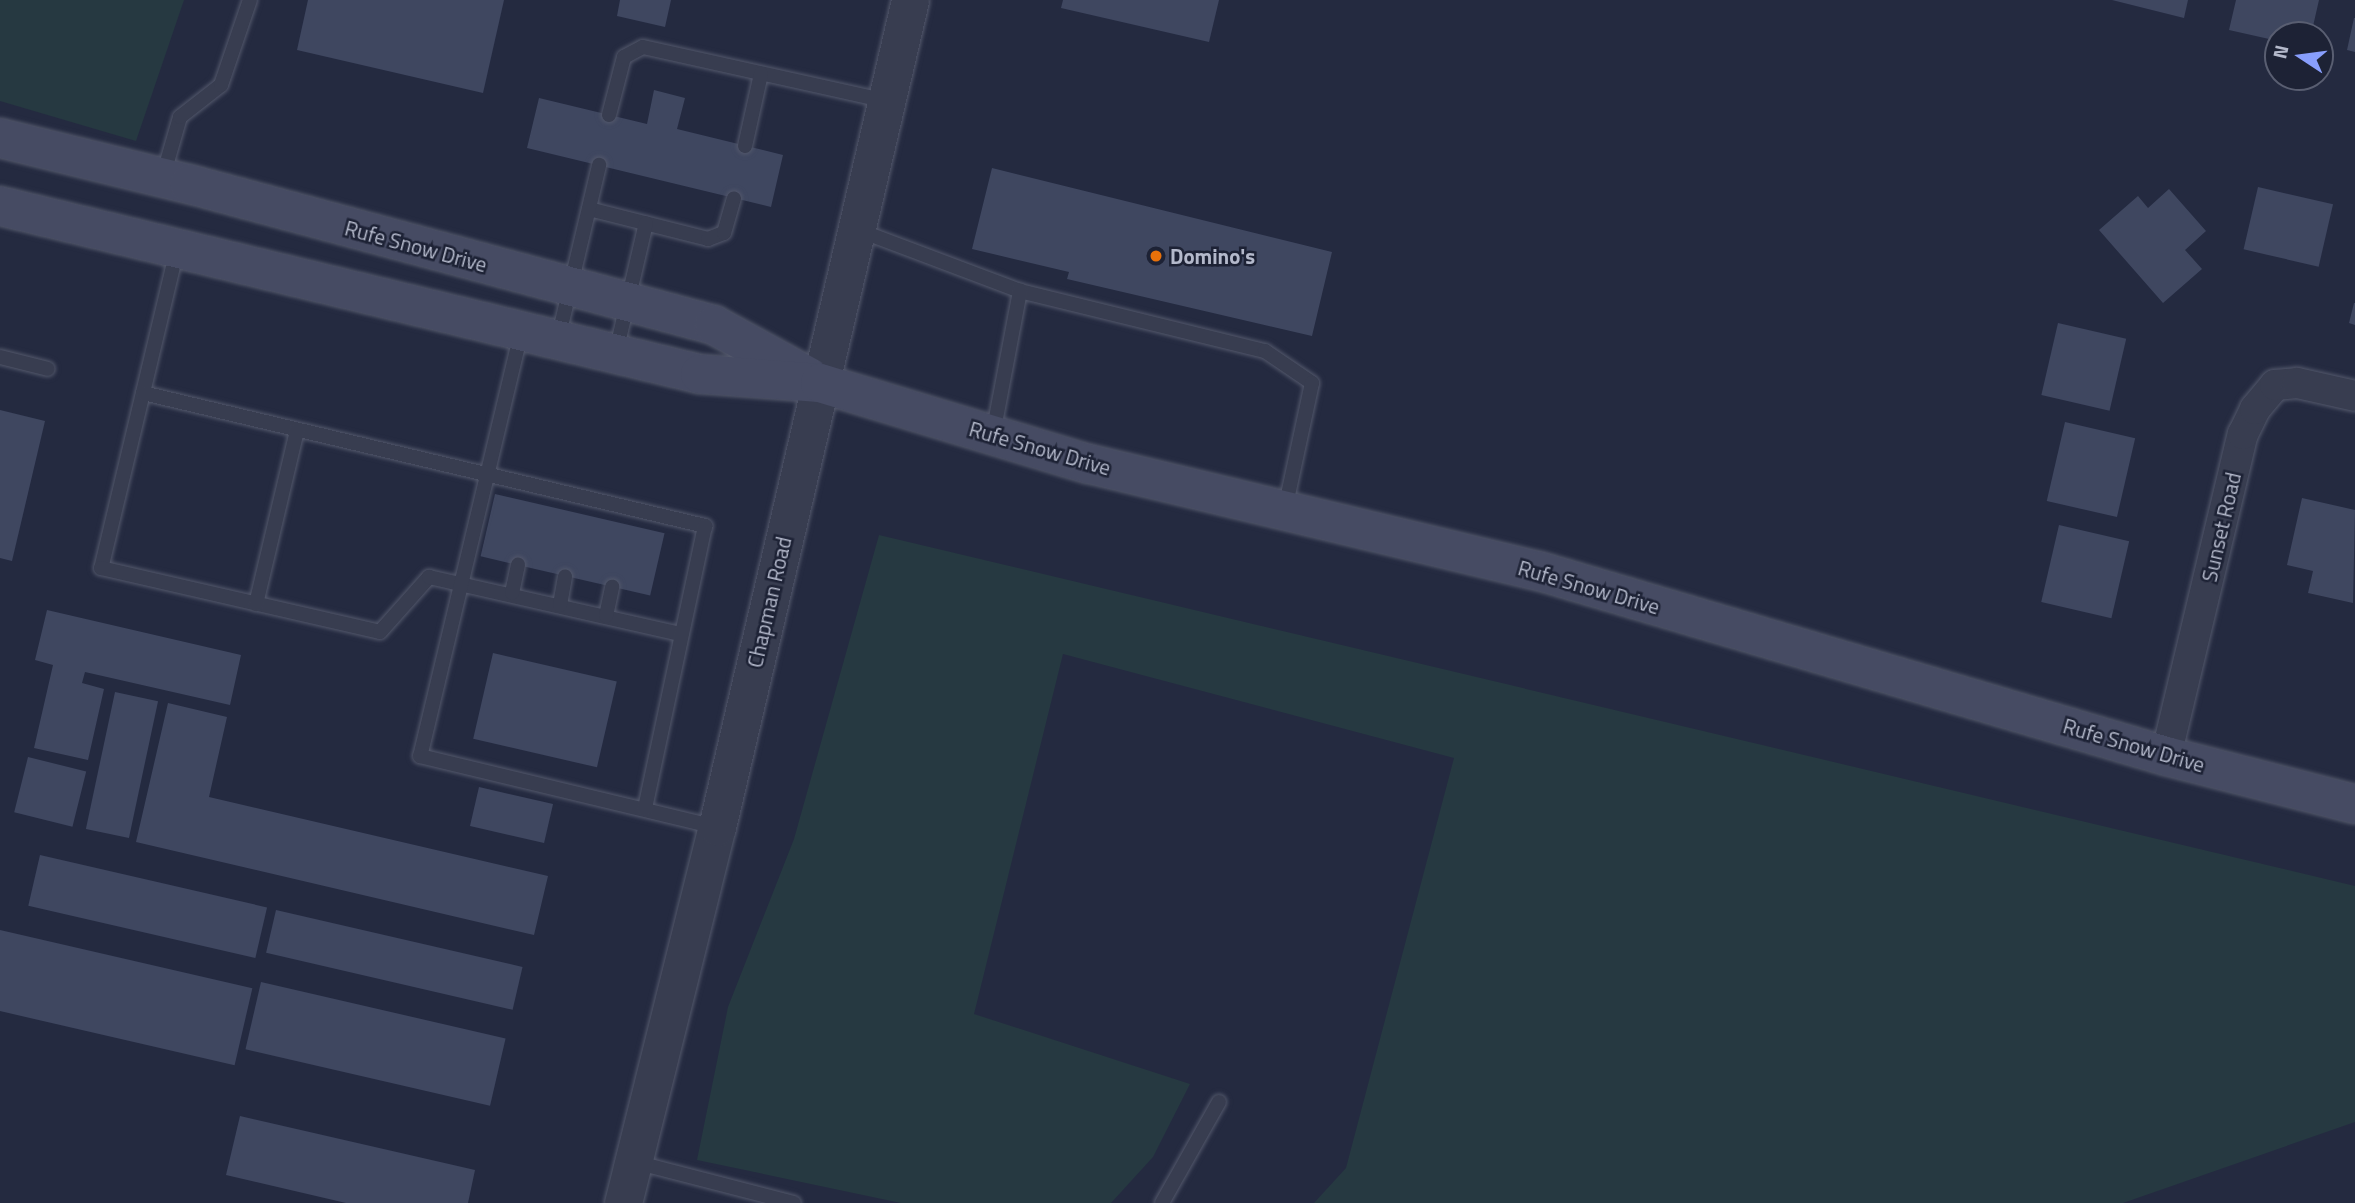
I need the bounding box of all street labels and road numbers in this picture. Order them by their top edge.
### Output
street label: Rufe Snow Drive [342,215,490,277]
street label: Rufe Snow Drive [966,416,1114,480]
street label: Sunset Road [2196,470,2246,584]
street label: Chapman Road [742,534,796,670]
street label: Rufe Snow Drive [1515,555,1663,619]
street label: Rufe Snow Drive [2060,713,2208,777]

